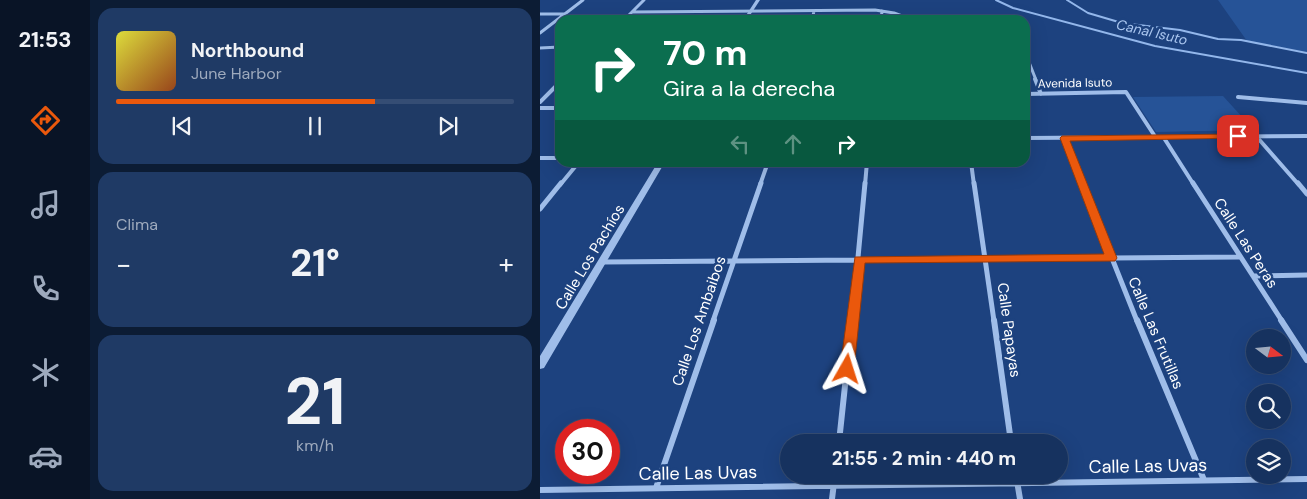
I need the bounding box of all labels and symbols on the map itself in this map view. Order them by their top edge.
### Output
water label: Canal Isuto [1115,15,1189,49]
street label: Avenida Isuto [1038,74,1112,92]
pin [1217,115,1259,157]
street label: Calle Las Peras [1209,194,1283,292]
street label: Calle Los Pachíos [551,201,629,313]
street label: Calle Los Ambaibos [667,253,731,389]
street label: Calle Las Frutillas [1123,274,1189,392]
street label: Calle Papayas [992,281,1026,379]
north arrow [1246,329,1291,374]
position arrow [820,342,872,394]
speed limit sign: 30 [555,419,620,484]
street label: Calle Las Uvas [1089,453,1207,479]
street label: Calle Las Uvas [639,460,757,486]

